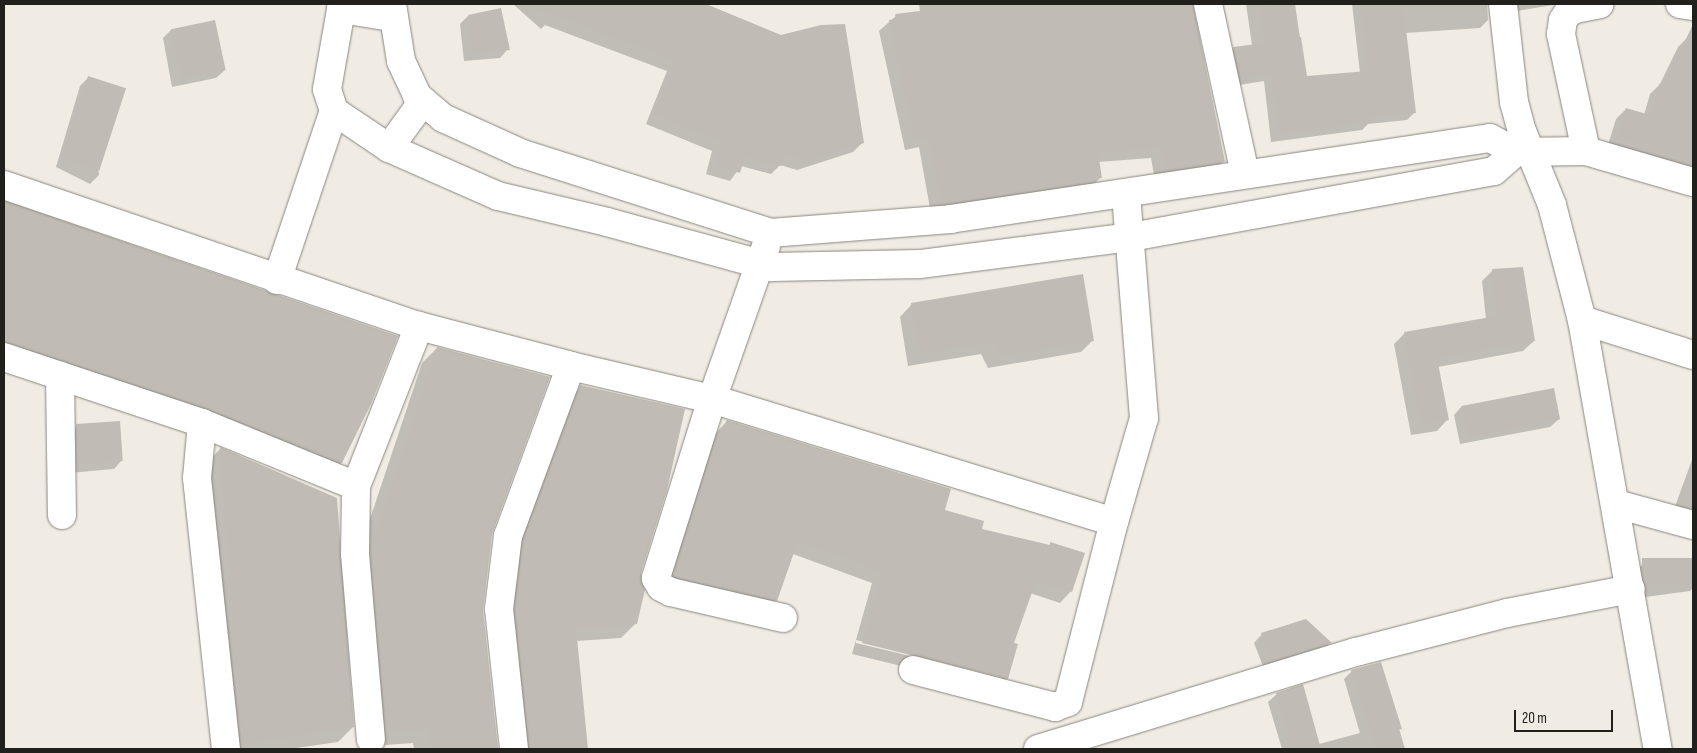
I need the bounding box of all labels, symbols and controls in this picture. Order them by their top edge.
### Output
scale bar [1517,700,1616,732]
text: 20 m [1522,709,1547,728]

